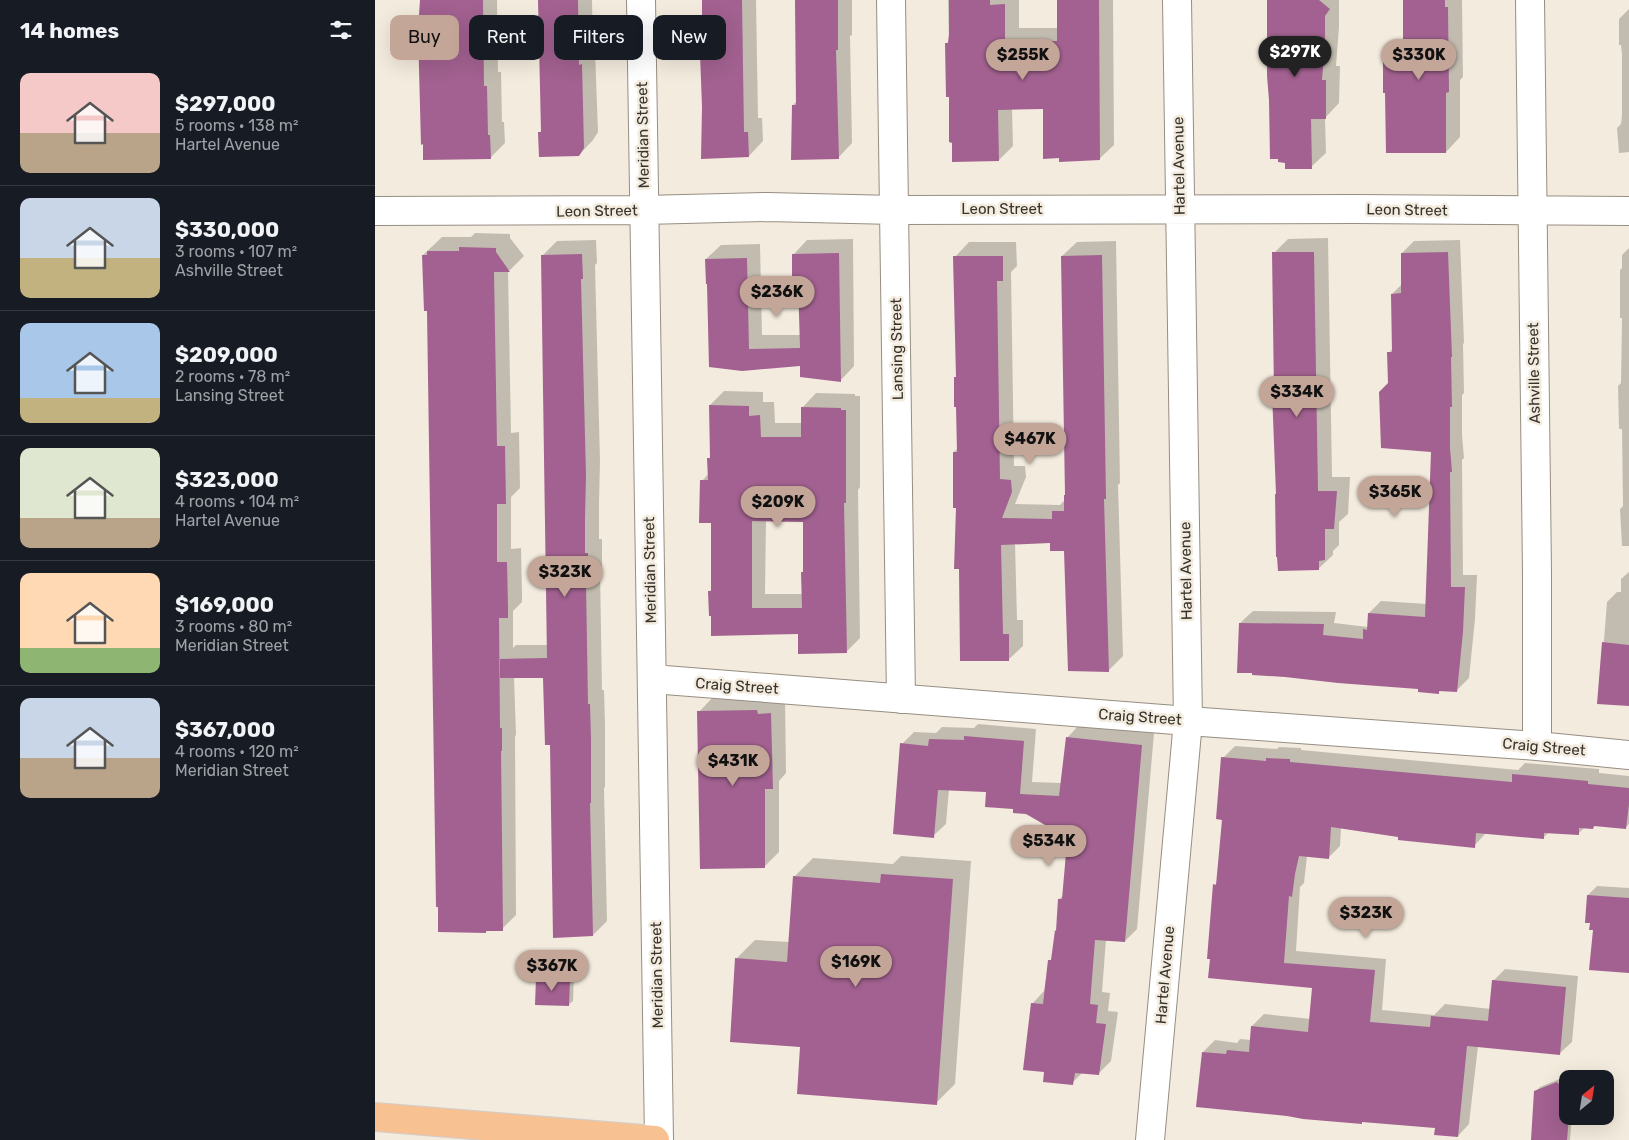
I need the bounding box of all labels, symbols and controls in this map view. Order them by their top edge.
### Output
chip: Buy [390,15,459,60]
chip: Rent [469,15,544,60]
chip: Filters [554,15,643,60]
chip: New [653,15,726,60]
icon: filters [327,16,355,44]
text: 14 homes [20,18,119,43]
pin: $297K [1260,36,1330,78]
pin: $255K [988,38,1058,81]
pin: $330K [1384,38,1454,81]
text: $297K [1269,42,1321,61]
text: $255K [997,45,1049,64]
text: $330K [1392,45,1446,64]
street label: Meridian Street [633,81,653,188]
text: $297,000 [175,91,276,116]
icon: home [60,93,120,153]
text: 5 rooms · 138 m² [175,116,298,135]
street label: Hartel Avenue [1169,117,1189,215]
text: Hartel Avenue [175,135,280,154]
street label: Leon Street [961,200,1043,218]
street label: Leon Street [1366,200,1448,220]
street label: Leon Street [556,201,638,221]
text: $330,000 [175,217,279,242]
icon: home [60,218,120,278]
text: 3 rooms · 107 m² [175,242,297,261]
text: Ashville Street [175,261,283,280]
pin: $236K [742,276,812,318]
text: $236K [751,282,803,301]
street label: Lansing Street [887,298,907,400]
street label: Ashville Street [1524,322,1544,424]
text: $209,000 [175,342,278,367]
icon: home [60,343,120,403]
text: 2 rooms · 78 m² [175,367,290,386]
pin: $334K [1262,376,1332,418]
text: $334K [1270,382,1324,401]
text: Lansing Street [175,386,284,405]
pin: $467K [995,422,1065,465]
text: $467K [1004,429,1056,448]
text: $323,000 [175,467,279,492]
icon: home [60,468,120,528]
pin: $365K [1360,476,1430,518]
text: $365K [1369,482,1421,501]
pin: $209K [743,486,813,528]
text: 4 rooms · 104 m² [175,492,299,511]
text: $209K [752,492,804,511]
text: Hartel Avenue [175,511,280,530]
street label: Meridian Street [640,516,660,623]
street label: Hartel Avenue [1176,522,1196,620]
pin: $323K [530,556,600,598]
text: $323K [539,562,591,581]
text: $169,000 [175,592,274,617]
icon: home [60,593,120,653]
text: 3 rooms · 80 m² [175,617,292,636]
text: Meridian Street [175,636,289,655]
street label: Craig Street [695,674,779,698]
street label: Craig Street [1098,705,1182,729]
text: $367,000 [175,717,275,742]
icon: home [60,718,120,778]
street label: Craig Street [1502,734,1586,760]
text: 4 rooms · 120 m² [175,742,299,761]
pin: $431K [698,744,768,787]
text: $431K [708,751,758,770]
text: Meridian Street [175,761,289,780]
pin: $534K [1014,824,1084,867]
text: $534K [1022,831,1076,850]
pin: $323K [1331,896,1401,939]
text: $323K [1340,903,1392,922]
street label: Meridian Street [647,921,667,1028]
street label: Hartel Avenue [1152,925,1178,1025]
pin: $169K [821,946,891,988]
pin: $367K [517,950,587,992]
text: $169K [831,952,881,971]
text: $367K [527,956,577,975]
north arrow [1559,1070,1614,1125]
map controls [1559,1070,1614,1125]

